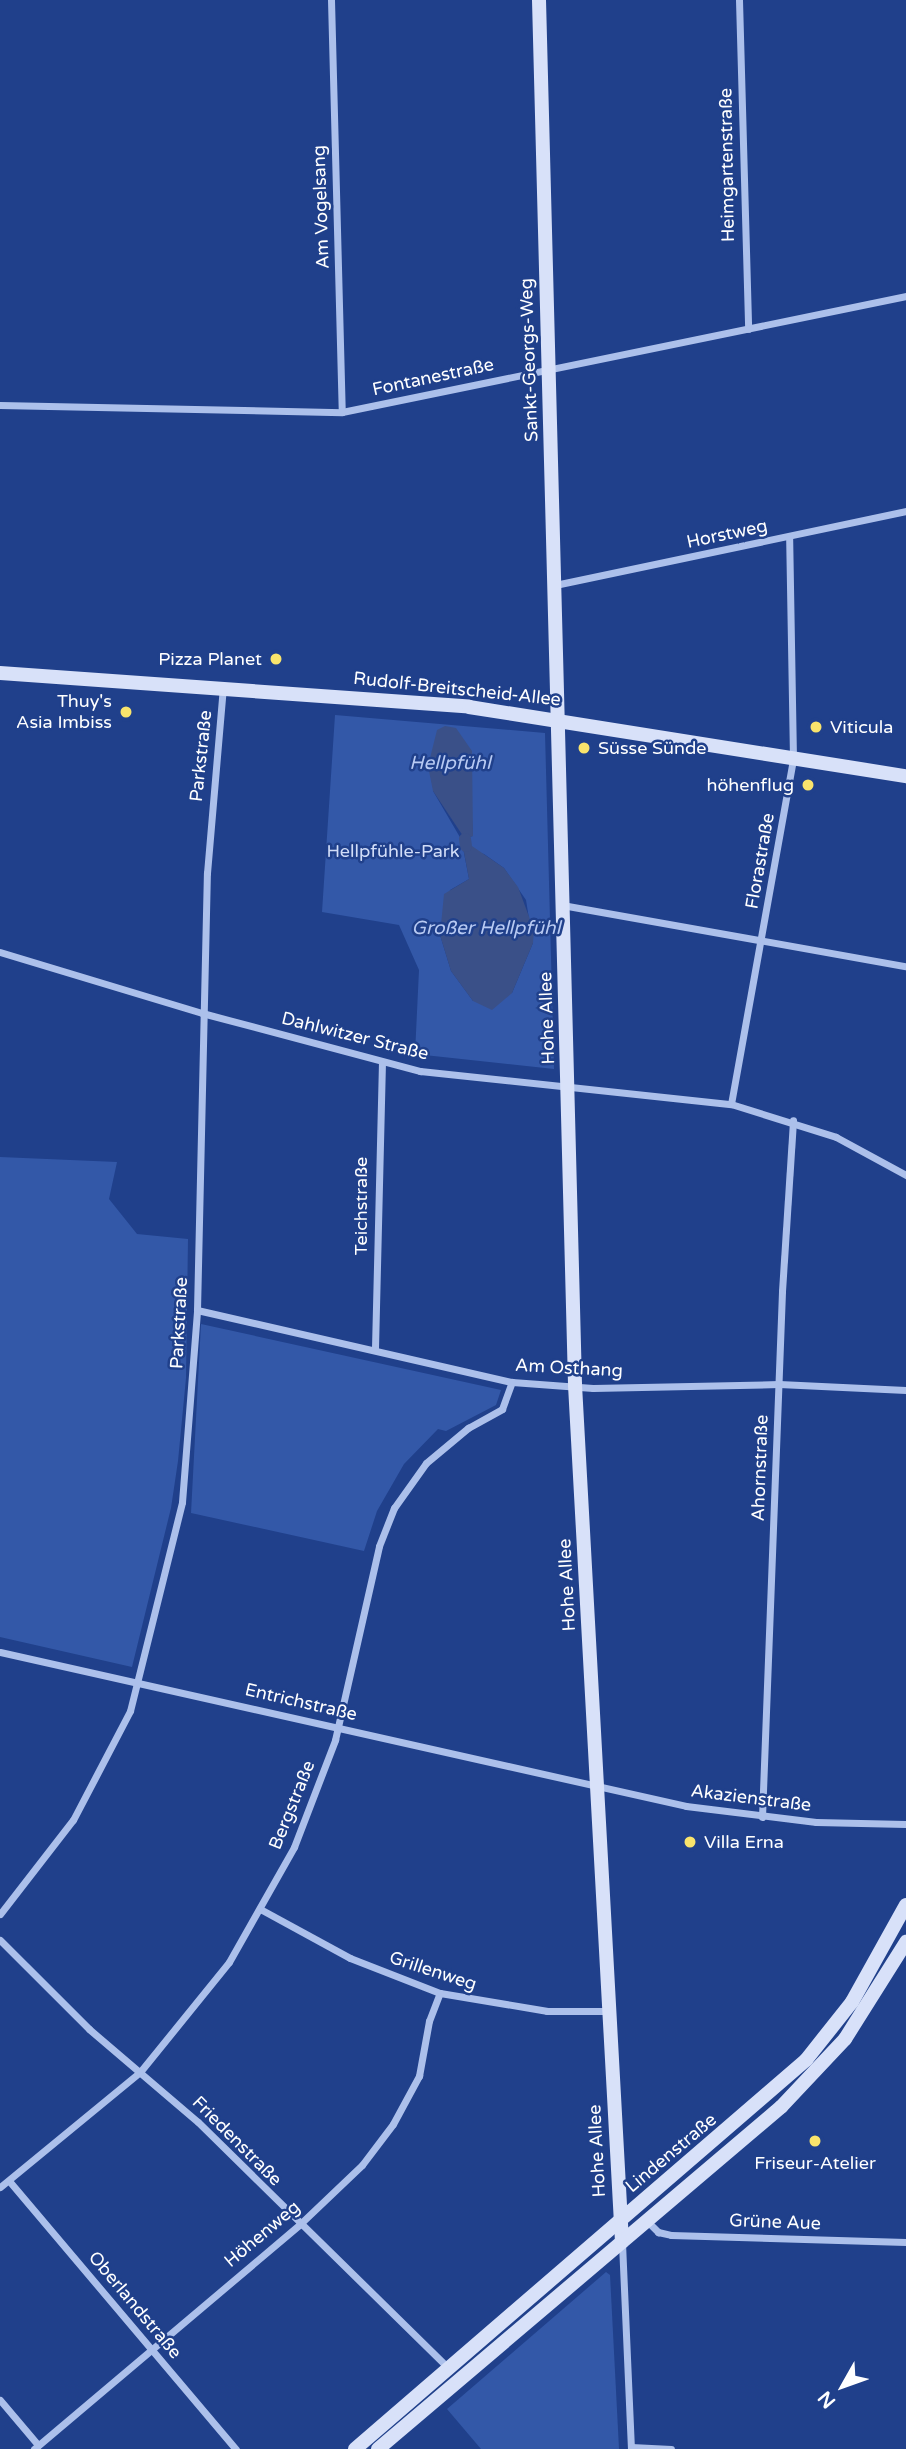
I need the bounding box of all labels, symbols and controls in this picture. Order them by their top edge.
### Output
street label: Heimgartenstraße [715,88,739,242]
street label: Am Vogelsang [308,145,334,269]
street label: Sankt-Georgs-Weg [515,278,543,442]
street label: Fontanestraße [370,354,496,400]
street label: Horstweg [685,515,769,553]
place label: Pizza Planet [158,648,262,670]
marker: Pizza Planet [268,651,284,667]
street label: Rudolf-Breitscheid-Allee [352,667,562,711]
place label: Thuy's Asia Imbiss [16,691,112,734]
marker: Thuy's Asia Imbiss [118,704,134,720]
street label: Parkstraße [185,709,217,803]
place label: Viticula [830,716,893,738]
marker: Viticula [808,719,824,735]
place label: Süsse Sünde [598,737,706,759]
marker: Süsse Sünde [576,740,592,756]
water label: Hellpfühl [409,753,491,775]
place label: höhenflug [706,774,794,796]
marker: höhenflug [800,777,816,793]
street label: Florastraße [741,811,779,911]
park label: Hellpfühle-Park [326,840,460,862]
water label: Großer Hellpfühl [412,918,560,940]
street label: Hohe Allee [535,971,559,1065]
street label: Dahlwitzer Straße [279,1007,431,1065]
street label: Teichstraße [350,1157,372,1255]
street label: Parkstraße [166,1277,192,1369]
street label: Am Osthang [515,1354,623,1382]
street label: Ahornstraße [747,1414,773,1522]
street label: Hohe Allee [554,1538,580,1632]
street label: Entrichstraße [243,1679,359,1725]
street label: Bergstraße [264,1757,320,1853]
street label: Akazienstraße [690,1780,812,1816]
place label: Villa Erna [704,1831,784,1853]
marker: Villa Erna [682,1834,698,1850]
street label: Grillenweg [387,1947,479,1995]
street label: Friedenstraße [188,2092,286,2190]
street label: Hohe Allee [584,2104,610,2198]
street label: Lindenstraße [621,2109,721,2197]
marker: Friseur-Atelier [807,2133,823,2149]
place label: Friseur-Atelier [754,2152,876,2174]
street label: Höhenweg [220,2196,304,2272]
street label: Grüne Aue [729,2210,821,2234]
street label: Oberlandstraße [84,2247,186,2363]
north arrow [808,2351,878,2421]
text: N [814,2387,840,2412]

